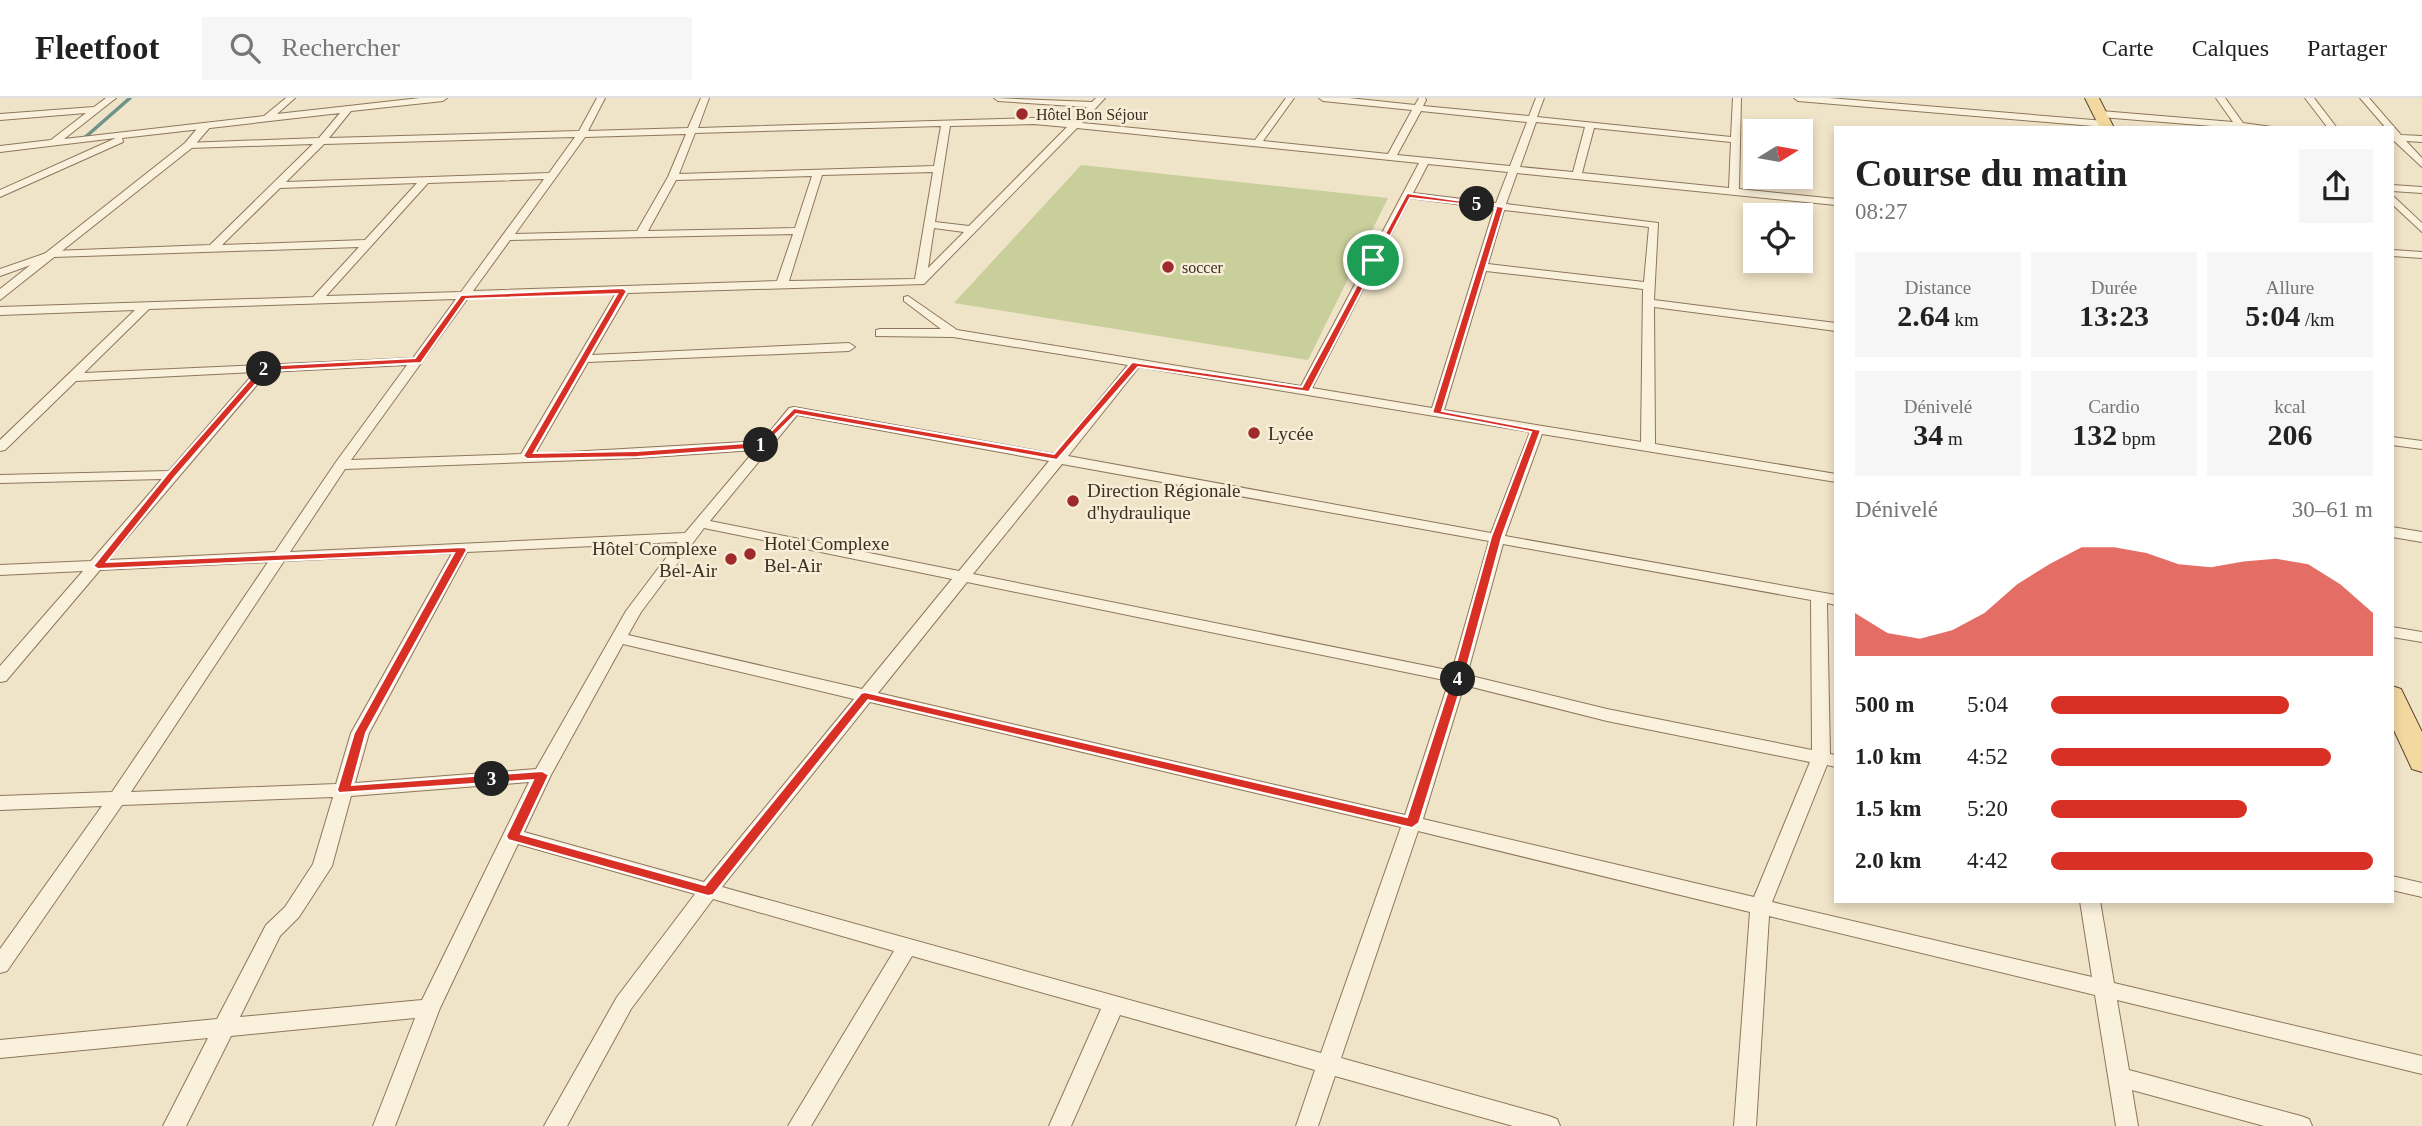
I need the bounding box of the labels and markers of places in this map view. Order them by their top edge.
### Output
marker: Hôtel Bon Séjour [1014,106,1030,122]
place label: Hôtel Bon Séjour [1036,106,1149,124]
pin: 5 [1460,186,1494,222]
pin [1343,230,1403,290]
marker: soccer [1160,259,1176,275]
place label: soccer [1182,259,1224,276]
pin: 2 [246,352,282,386]
place label: Lycée [1268,423,1313,444]
marker: Lycée [1246,425,1262,441]
pin: 1 [744,428,778,462]
place label: Direction Régionale d'hydraulique [1087,480,1241,523]
marker: Direction Régionale d'hydraulique [1065,493,1081,509]
place label: Hotel Complexe Bel-Air [764,533,889,576]
place label: Hôtel Complexe Bel-Air [592,538,718,581]
marker: Hotel Complexe Bel-Air [742,546,758,562]
marker: Hôtel Complexe Bel-Air [723,551,739,567]
pin: 4 [1440,662,1476,696]
pin: 3 [475,762,510,796]

